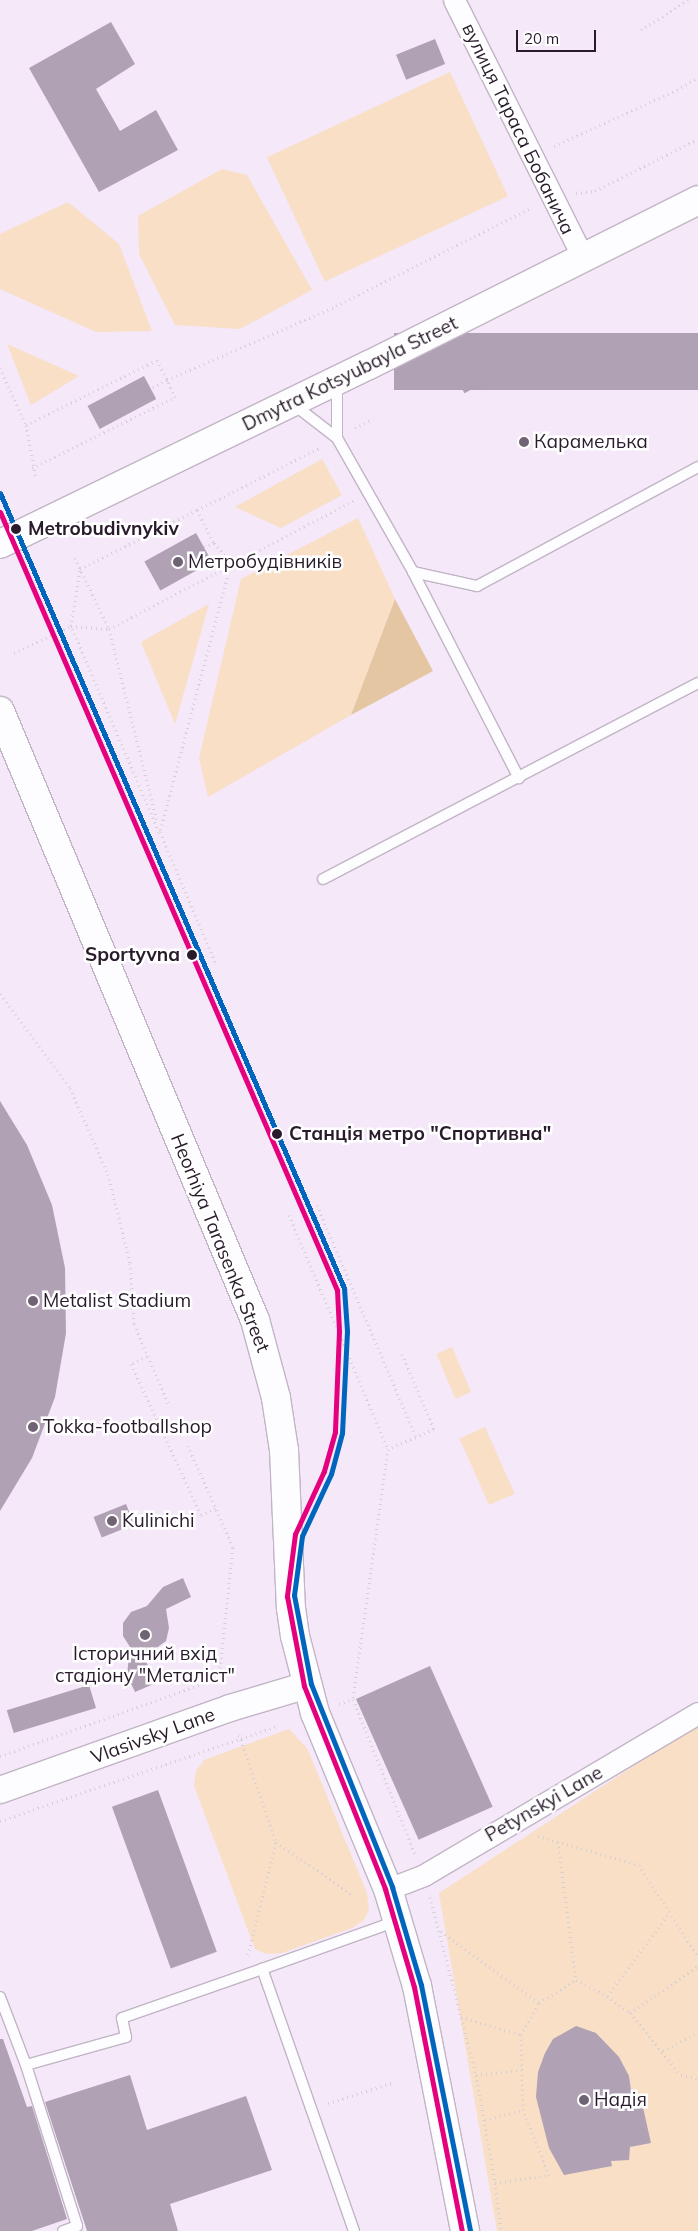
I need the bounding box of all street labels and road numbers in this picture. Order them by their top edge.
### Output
street label: вулиця Тараса Бобанича [457,20,579,238]
street label: Dmytra Kotsyubayla Street [239,312,461,436]
street label: Heorhiya Tarasenka Street [166,1130,274,1356]
street label: Vlasivsky Lane [88,1703,218,1769]
street label: Petynskyi Lane [481,1761,607,1847]

